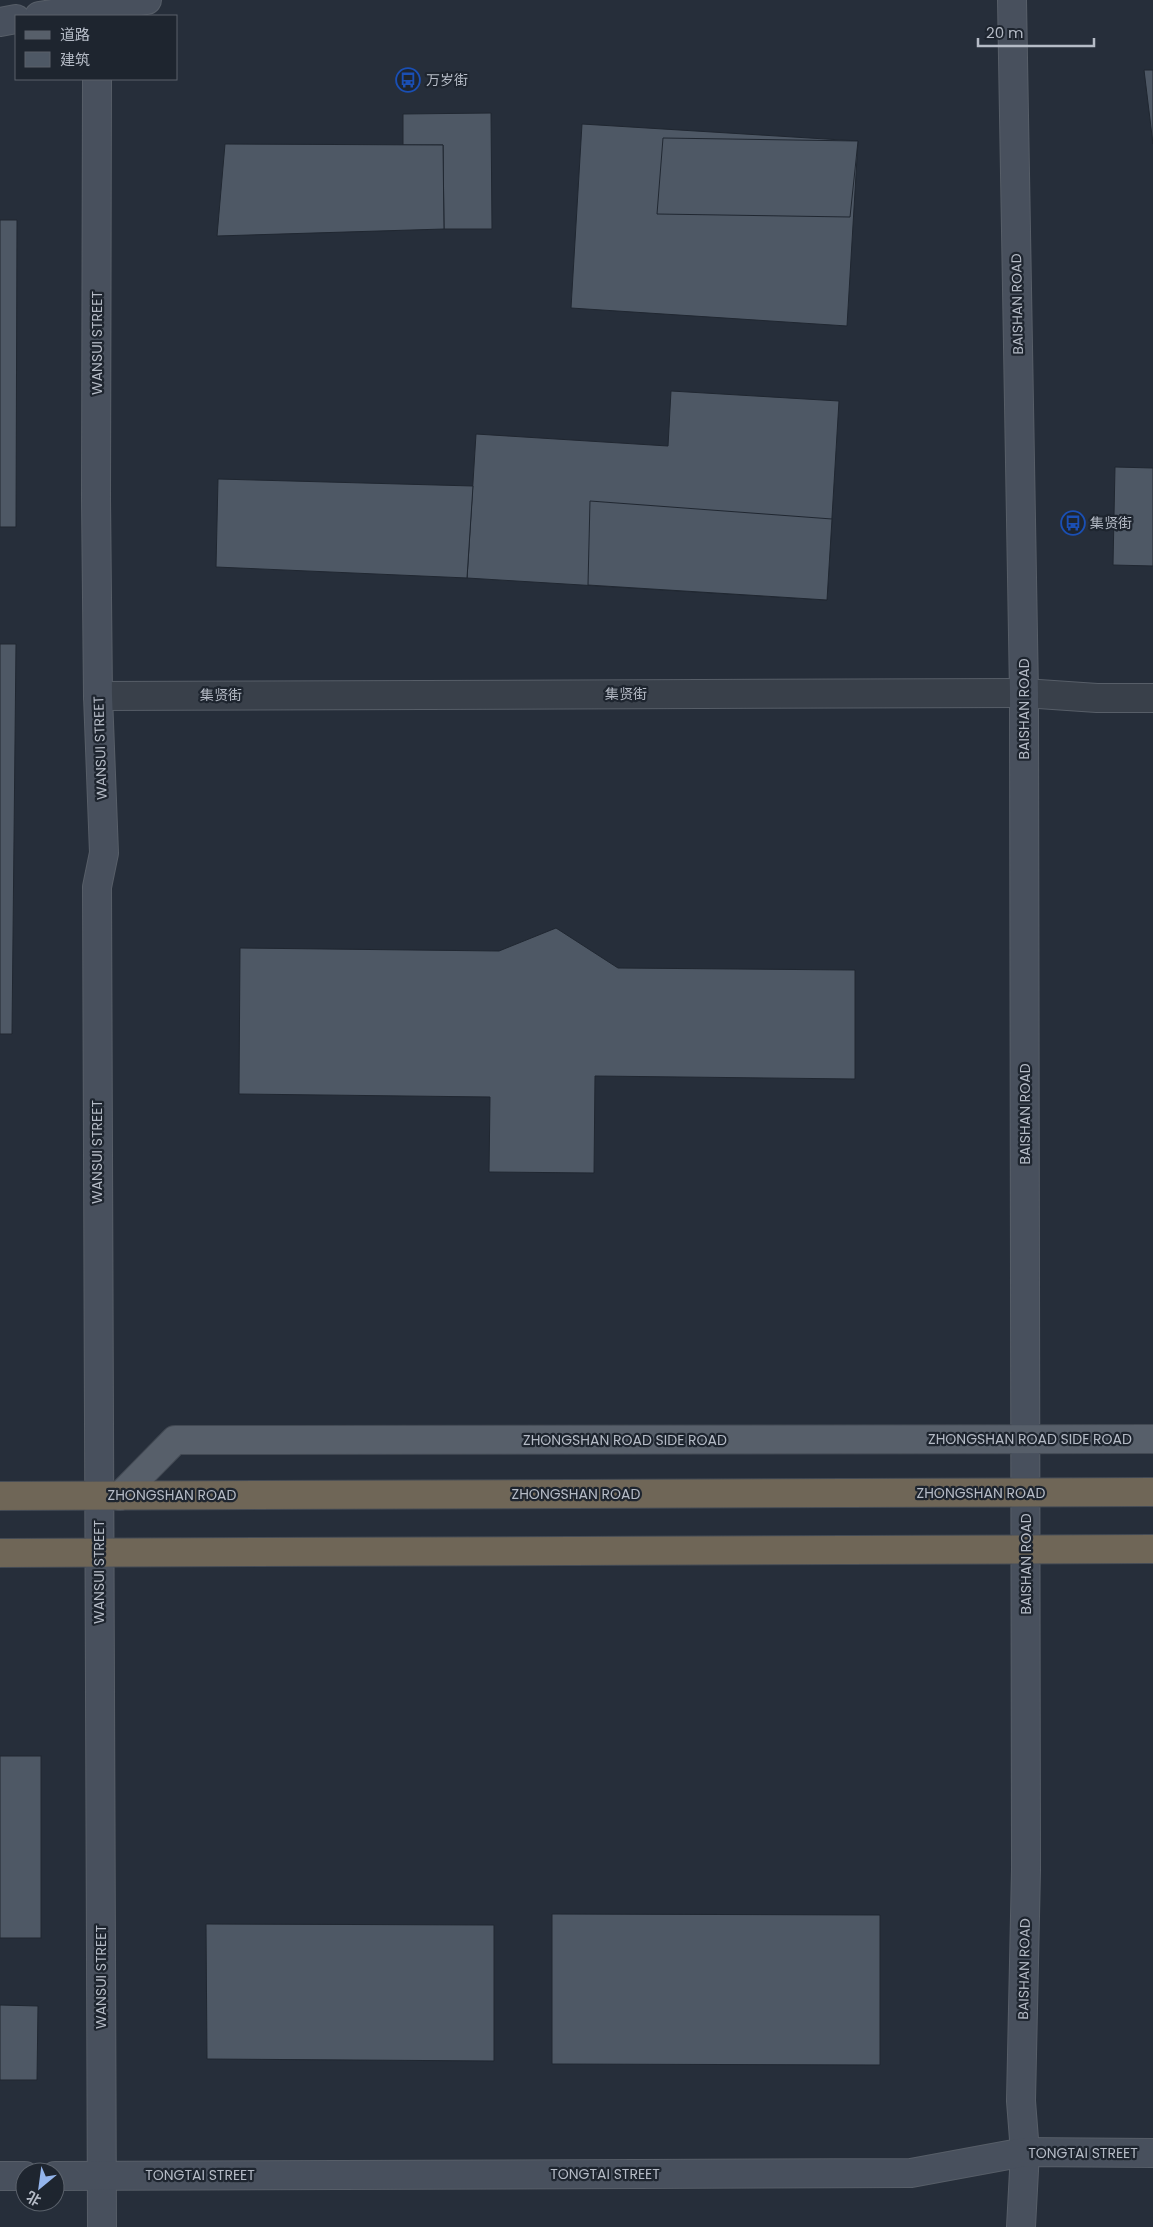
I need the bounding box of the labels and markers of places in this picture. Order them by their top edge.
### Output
bus stop icon: 万岁街 [395,67,421,93]
place label: 万岁街 [426,70,468,90]
bus stop icon: 集贤街 [1060,510,1086,536]
place label: 集贤街 [1090,513,1132,533]

